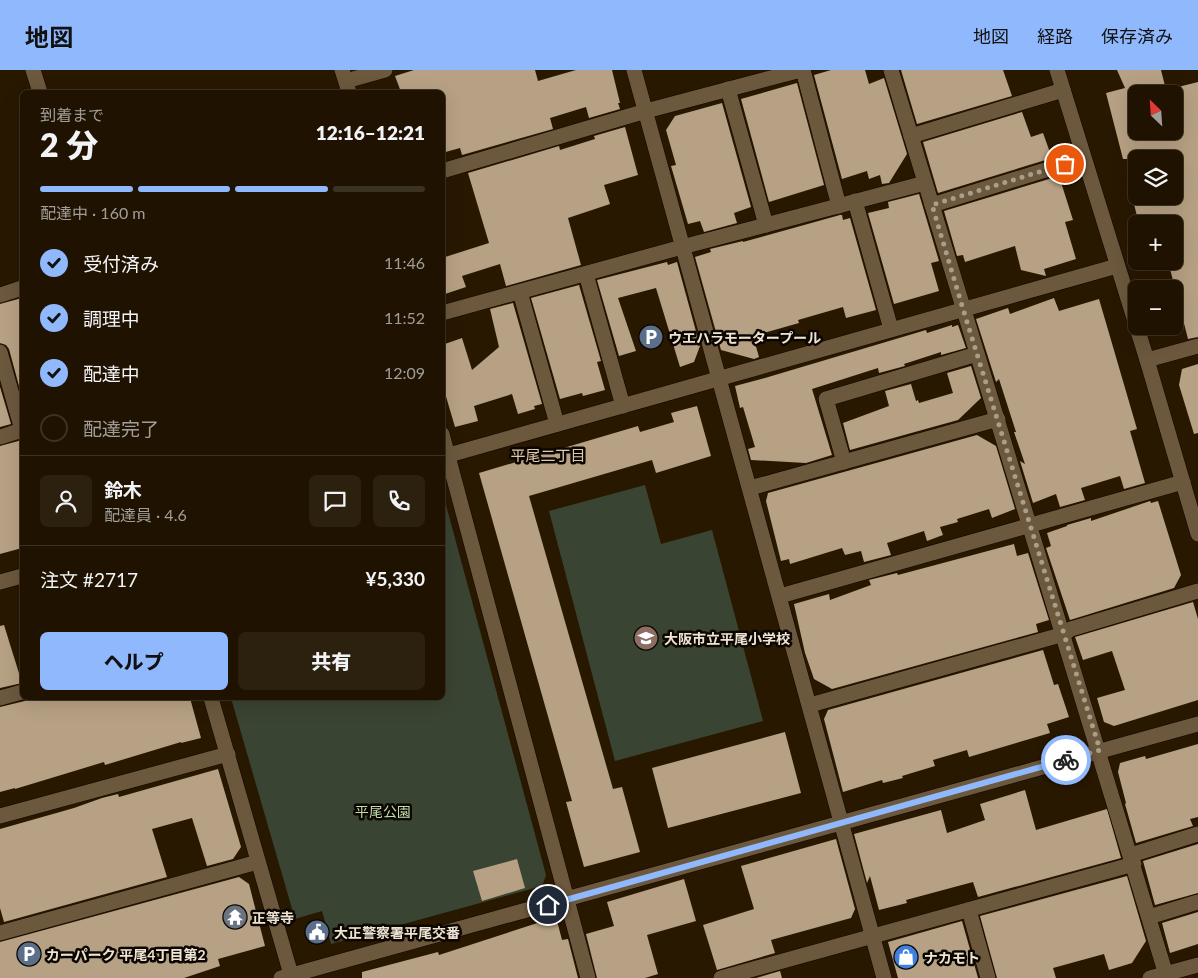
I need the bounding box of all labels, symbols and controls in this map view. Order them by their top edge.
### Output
text: 地図 [25,22,73,51]
text: 地図 [973,25,1009,47]
text: 経路 [1037,25,1073,47]
text: 保存済み [1101,25,1173,47]
north arrow [1128,85,1182,140]
map controls [1128,85,1183,335]
text: 到着まで [40,105,104,124]
text: 12:16–12:21 [316,121,425,144]
text: 2 分 [40,125,98,164]
pin [1044,143,1086,185]
icon: bag [1051,150,1079,178]
button: layers [1128,150,1183,205]
text: 配達中 · 160 m [40,203,145,222]
button: + [1128,215,1183,270]
icon: check [40,249,68,277]
text: 受付済み [83,252,159,275]
text: 11:46 [384,253,425,272]
button: − [1128,280,1183,335]
icon: check [40,304,68,332]
text: 調理中 [83,307,140,330]
text: 11:52 [384,308,425,327]
parking icon: ウエハラモータープール [638,324,664,350]
place label: ウエハラモータープール [668,329,821,346]
icon: check [40,359,68,387]
text: 配達中 [83,362,140,385]
text: 12:09 [384,363,425,382]
text: 配達完了 [83,417,159,440]
district label: 平尾二丁目 [510,446,586,464]
button: person [40,475,92,527]
button: chat [309,475,361,527]
button: phone [373,475,425,527]
text: 鈴木 [104,478,142,501]
text: 配達員 · 4.6 [104,505,187,524]
text: ¥5,330 [365,567,425,590]
text: 注文 #2717 [40,568,138,591]
school or university icon: 大阪市立平尾小学校 [633,625,659,651]
place label: 大阪市立平尾小学校 [664,630,790,647]
button: ヘルプ [40,632,228,690]
button: 共有 [238,632,425,690]
courier [1041,735,1091,785]
icon: bike [1052,746,1080,774]
park label: 平尾公園 [355,803,411,820]
pin [527,884,569,926]
icon: home [534,891,562,919]
temple icon: 正等寺 [222,904,248,930]
place label: 正等寺 [252,909,294,926]
public building icon: 大正警察署平尾交番 [304,919,330,945]
place label: 大正警察署平尾交番 [334,924,460,941]
parking icon: カーパーク 平尾4丁目第2 [16,941,42,967]
shop icon: ナカモト [893,944,919,970]
place label: カーパーク 平尾4丁目第2 [46,946,206,963]
place label: ナカモト [924,949,980,966]

